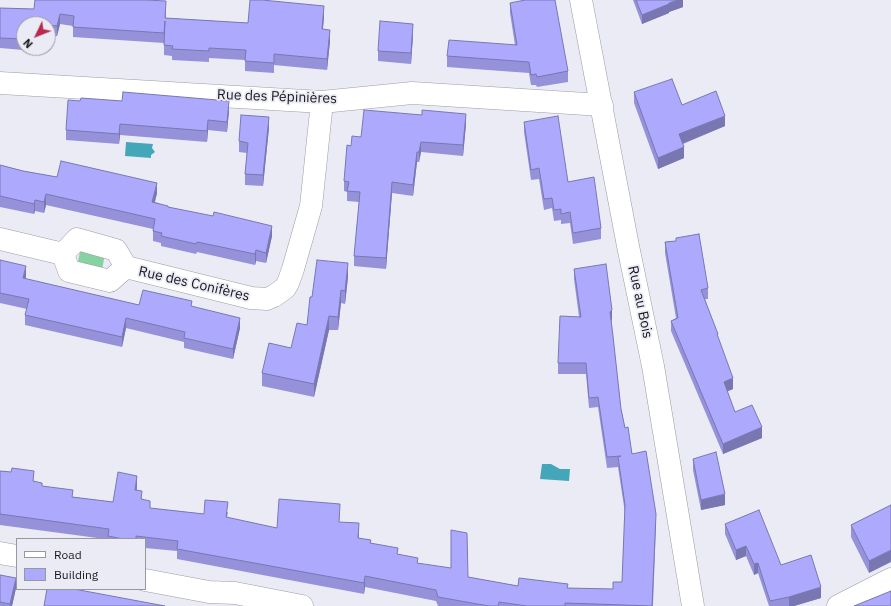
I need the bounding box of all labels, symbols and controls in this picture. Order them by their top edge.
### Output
north arrow [16,16,56,56]
text: N [20,36,36,51]
street label: Rue des Pépinières [217,87,337,107]
street label: Rue des Conifères [137,263,251,305]
street label: Rue au Bois [624,264,656,340]
legend [16,538,146,590]
text: Road [54,547,82,562]
text: Building [54,567,98,582]

